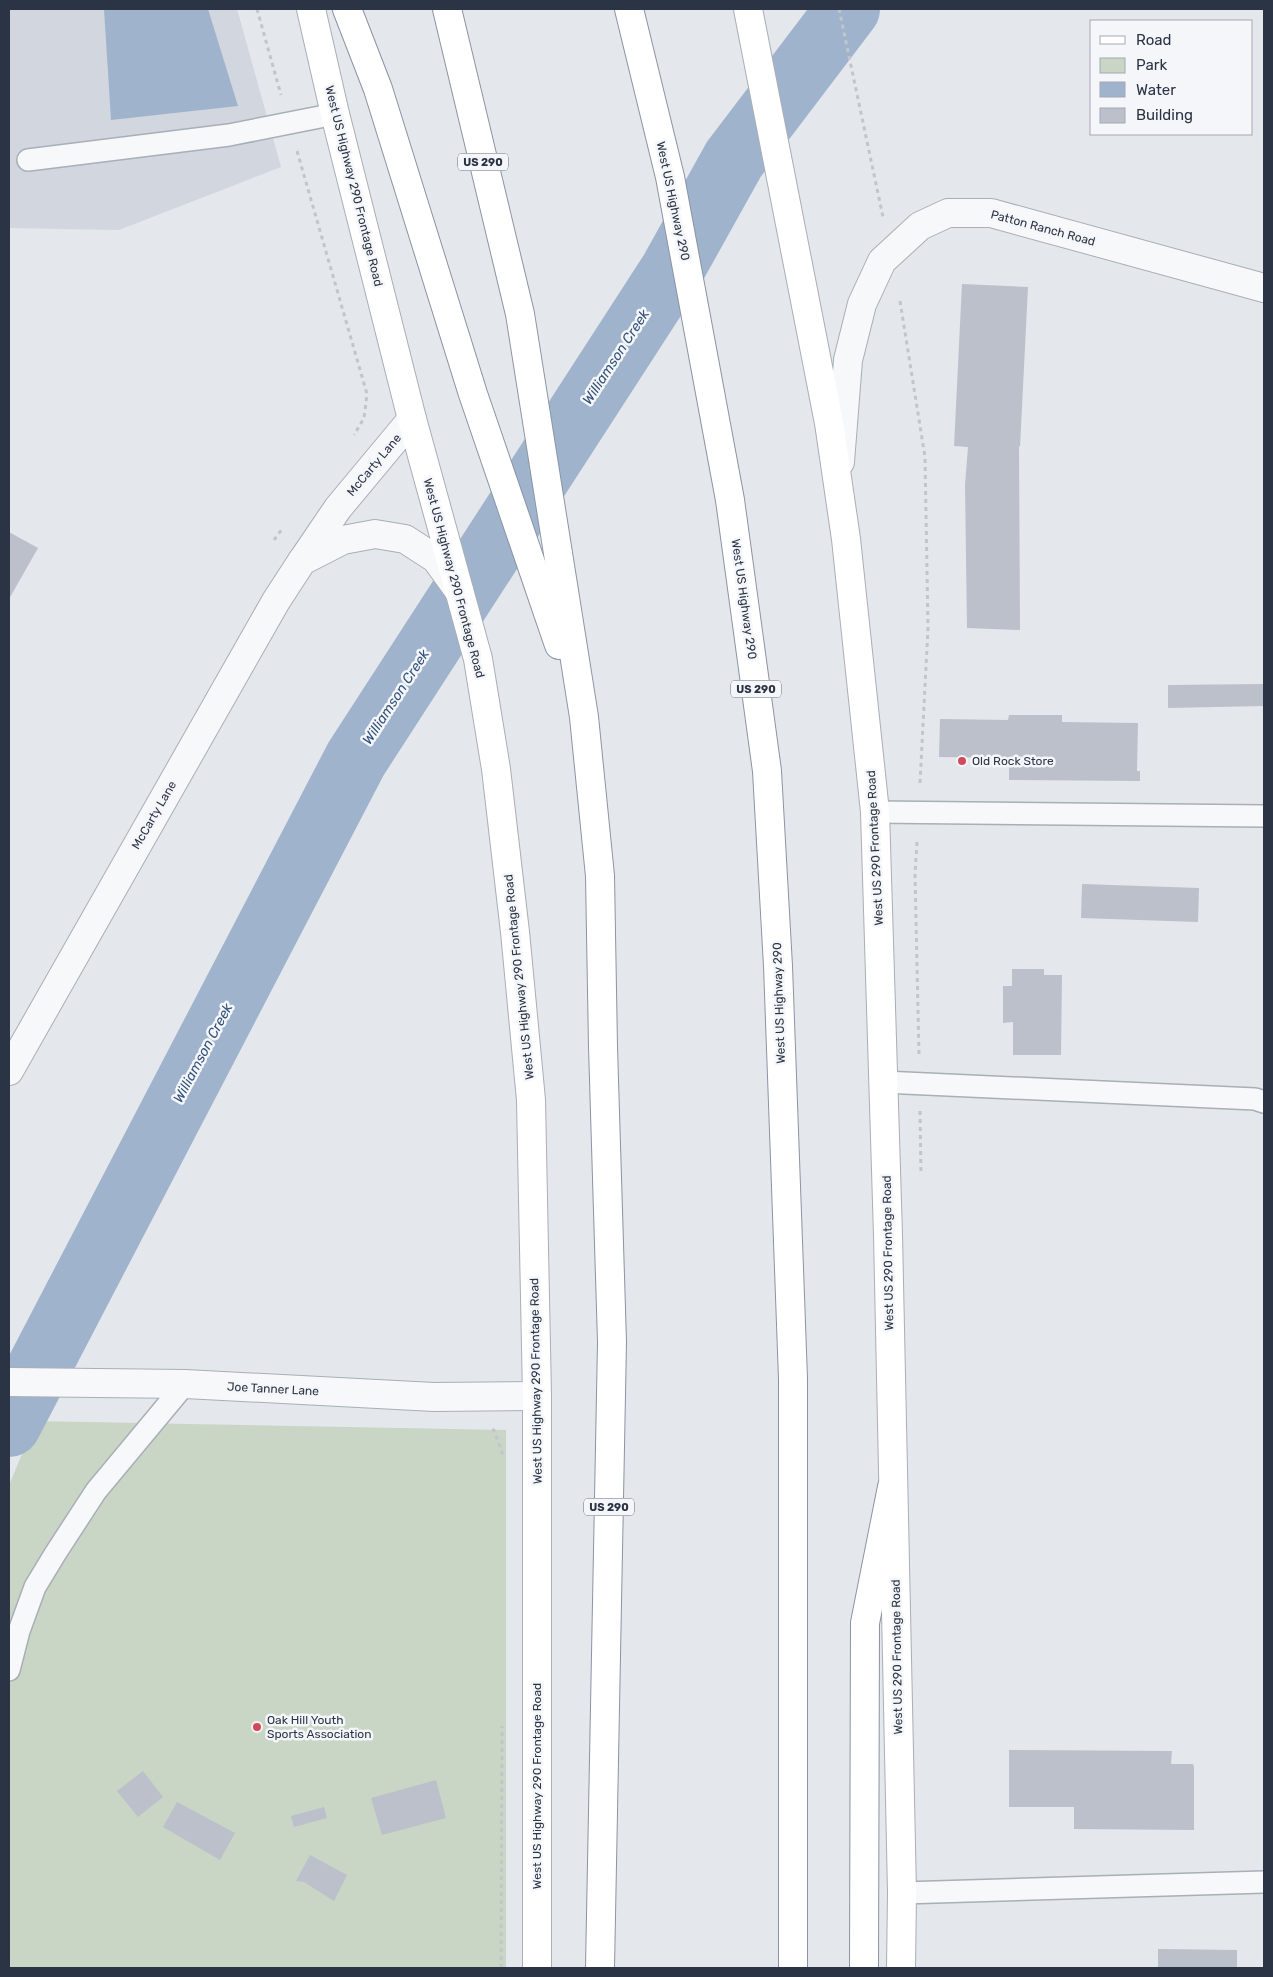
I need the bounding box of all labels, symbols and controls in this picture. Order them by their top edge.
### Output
legend [1090,20,1253,135]
text: Road [1136,31,1172,49]
text: Park [1136,56,1167,74]
text: Water [1136,81,1176,99]
street label: West US Highway 290 Frontage Road [322,84,386,288]
text: Building [1136,106,1193,124]
street label: West US Highway 290 [654,140,692,262]
road number: US 290 [458,154,508,170]
street label: Patton Ranch Road [989,207,1097,249]
water label: Williamson Creek [579,306,653,408]
street label: McCarty Lane [344,431,404,499]
street label: West US Highway 290 Frontage Road [421,477,487,679]
street label: West US Highway 290 [729,538,759,660]
water label: Williamson Creek [359,646,433,748]
road number: US 290 [731,681,781,698]
place label: Old Rock Store [972,754,1054,768]
marker: Old Rock Store [956,755,968,767]
street label: West US 290 Frontage Road [864,770,886,926]
street label: McCarty Lane [129,778,179,852]
street label: West US Highway 290 Frontage Road [501,874,537,1080]
street label: West US Highway 290 [770,942,788,1064]
water label: Williamson Creek [170,1000,237,1106]
street label: West US 290 Frontage Road [880,1175,896,1331]
street label: West US Highway 290 Frontage Road [527,1278,545,1484]
street label: Joe Tanner Lane [227,1380,320,1398]
road number: US 290 [584,1498,634,1515]
street label: West US 290 Frontage Road [889,1579,905,1735]
street label: West US Highway 290 Frontage Road [530,1683,544,1889]
place label: Oak Hill Youth Sports Association [267,1713,372,1741]
marker: Oak Hill Youth Sports Association [251,1721,263,1733]

